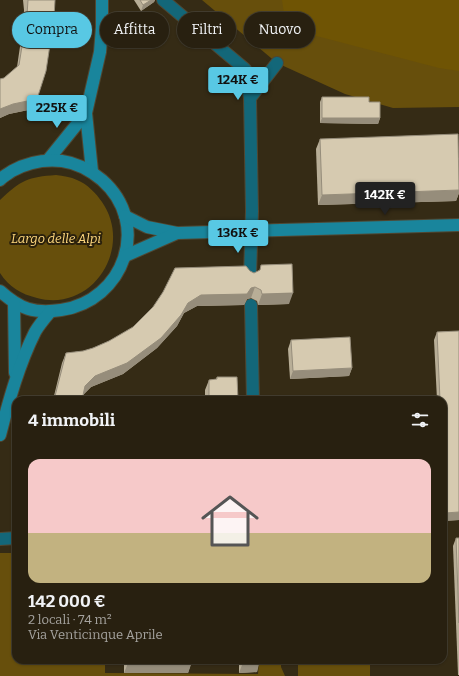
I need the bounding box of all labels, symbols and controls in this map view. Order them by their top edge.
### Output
chip: Compra [12,12,92,48]
chip: Affitta [100,12,169,48]
chip: Filtri [177,12,236,48]
chip: Nuovo [244,12,315,48]
pin: 124K € [205,67,271,101]
text: 124K € [217,72,259,87]
pin: 225K € [24,95,90,129]
text: 225K € [36,100,78,115]
pin: 142K € [352,182,418,216]
text: 142K € [364,187,406,202]
pin: 136K € [205,220,271,254]
text: 136K € [217,225,259,240]
park label: Largo delle Alpi [11,231,101,246]
icon: filters [409,409,431,431]
text: 4 immobili [28,410,115,431]
icon: home [194,485,266,557]
text: 142 000 € [28,591,106,612]
text: 2 locali · 74 m² [28,612,112,627]
text: Via Venticinque Aprile [28,627,163,642]

